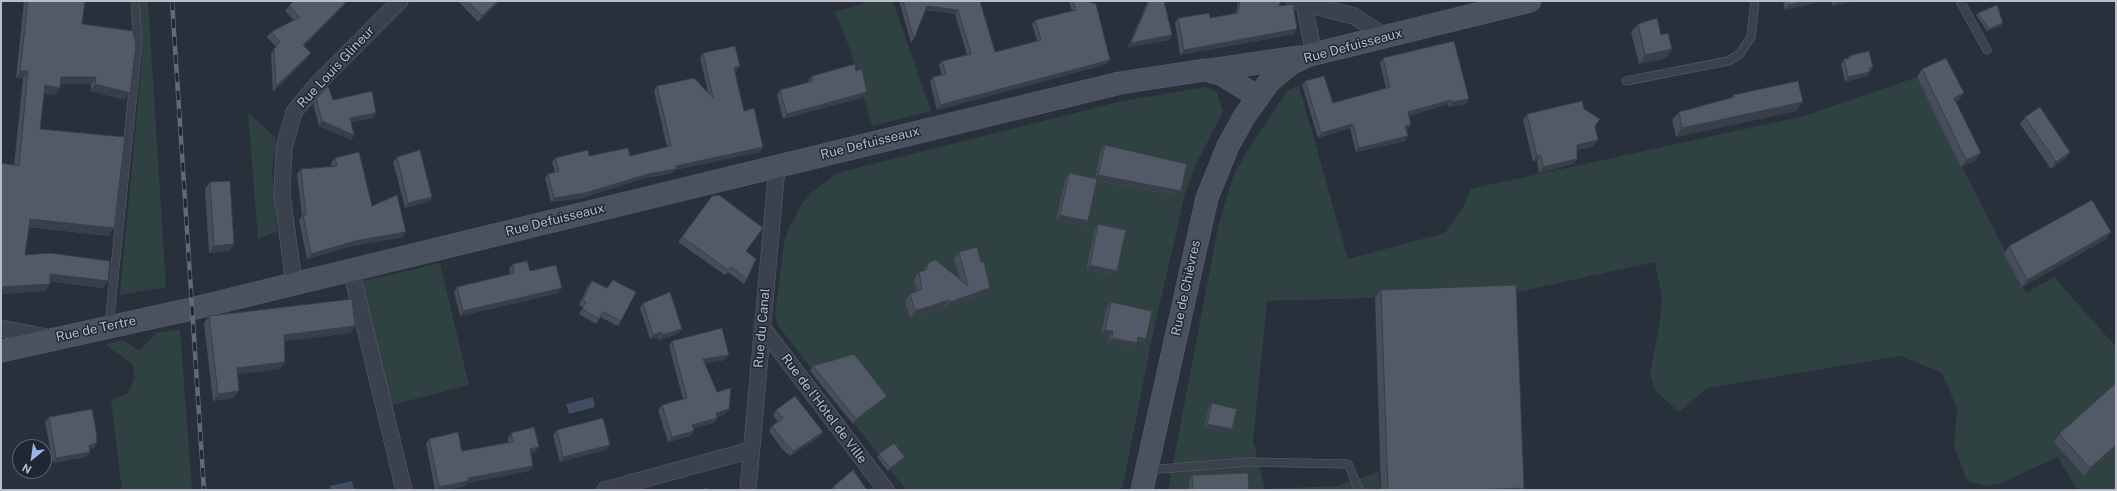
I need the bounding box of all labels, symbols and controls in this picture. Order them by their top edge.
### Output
street label: Rue Louis Glineur [294,23,378,111]
street label: Rue Defuisseaux [1302,25,1404,67]
street label: Rue Defuisseaux [819,123,921,163]
street label: Rue Defuisseaux [504,200,606,240]
street label: Rue de Chièvres [1168,239,1204,337]
street label: Rue du Canal [751,288,773,368]
street label: Rue de Tertre [55,313,137,345]
street label: Rue de l'Hôtel de Ville [778,351,870,467]
north arrow [12,439,52,479]
text: N [20,461,33,476]

